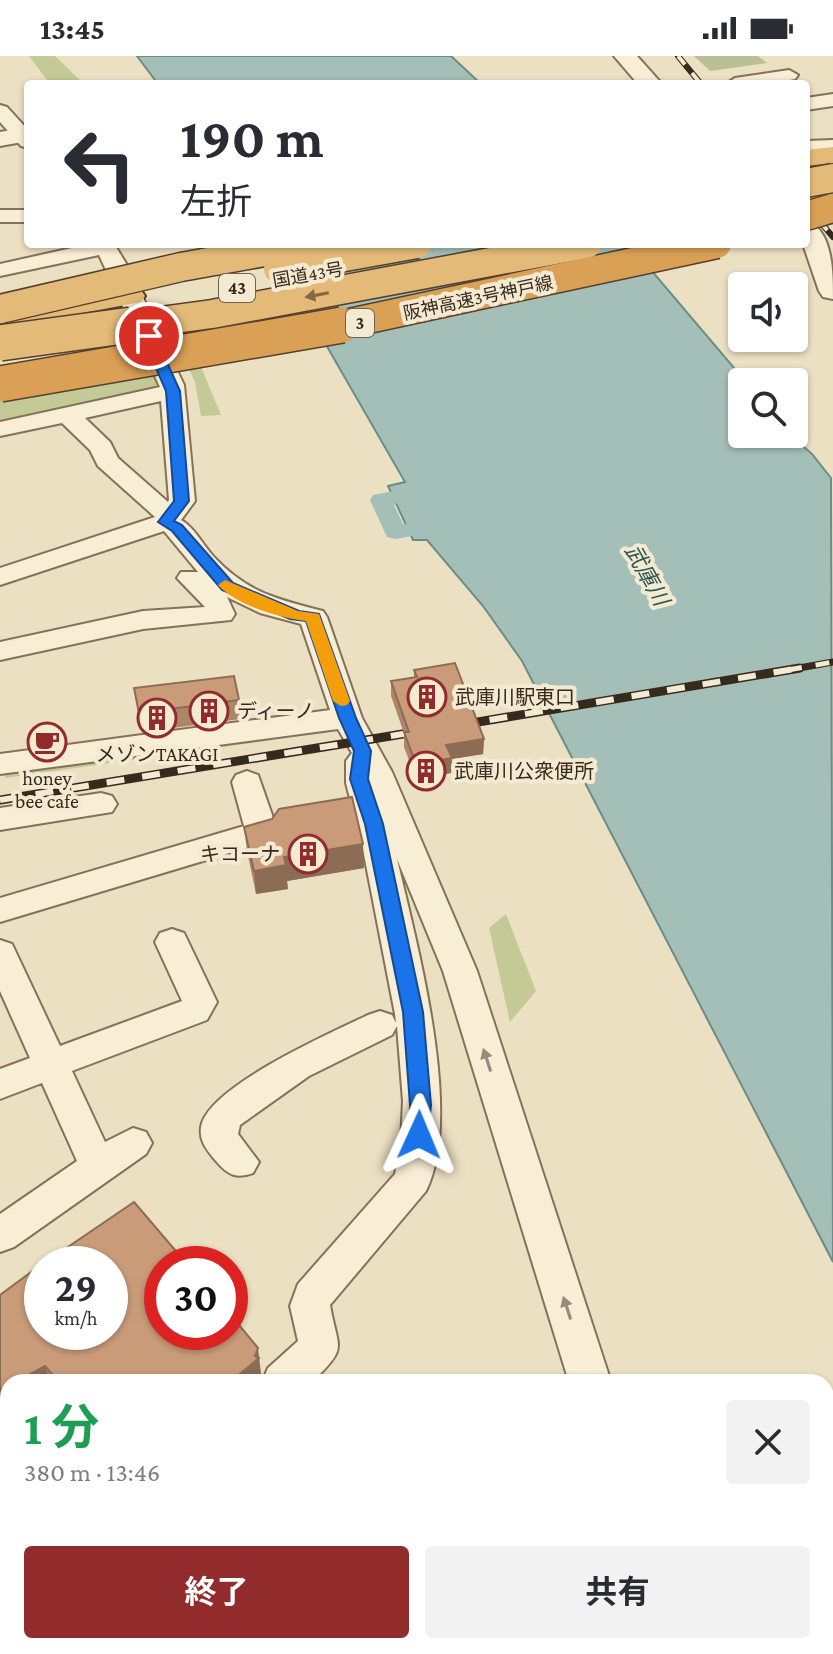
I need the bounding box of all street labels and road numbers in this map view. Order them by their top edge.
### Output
street label: 国道43号 [271,259,345,291]
street label: 阪神高速3号神戸線 [401,272,555,324]
road number: 43 [219,274,255,302]
road number: 3 [346,309,374,337]

